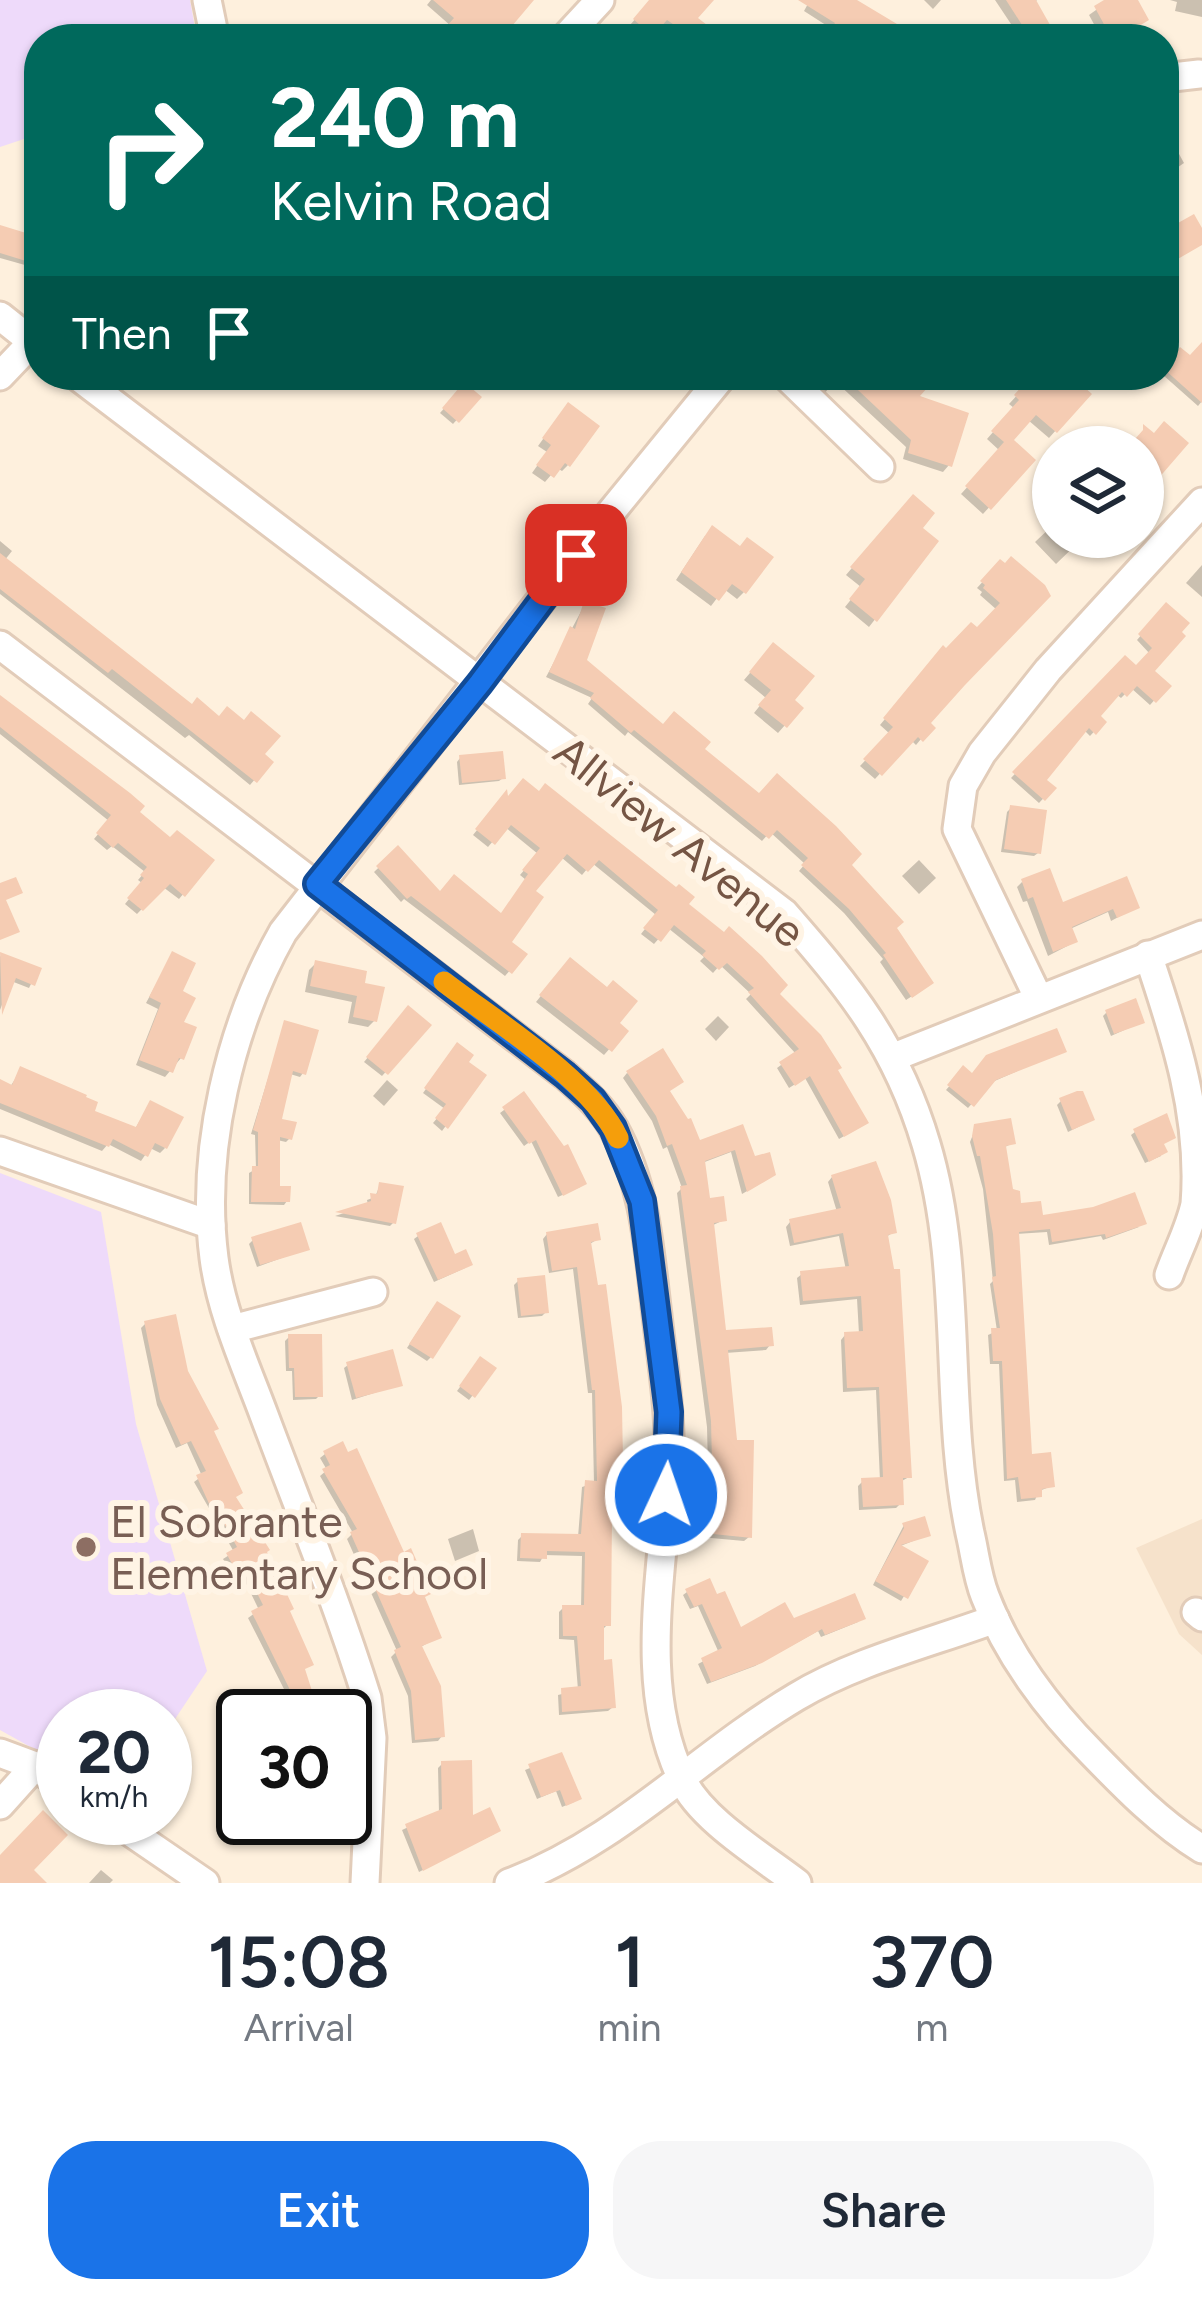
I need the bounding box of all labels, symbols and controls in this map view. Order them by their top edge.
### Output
text: 240 m [270,67,519,168]
icon: right [72,72,228,228]
text: Kelvin Road [270,169,552,234]
icon: arrive [196,300,262,366]
text: Then [72,306,172,360]
map controls [1032,426,1164,558]
button: layers [1032,426,1164,558]
pin [525,504,627,606]
icon: arrive [543,522,609,588]
street label: Allview Avenue [544,724,816,958]
position arrow [603,1432,729,1558]
place label: El Sobrante Elementary School [110,1494,488,1600]
marker: El Sobrante Elementary School [73,1534,99,1560]
speed limit sign: 30 [216,1689,372,1845]
text: 20 [77,1716,151,1788]
text: km/h [80,1778,148,1815]
text: 15:08 [207,1919,390,2005]
text: 1 [614,1919,645,2005]
text: 370 [869,1919,995,2005]
text: Arrival [244,2004,354,2051]
text: min [598,2004,662,2051]
text: m [915,2004,948,2051]
button: Exit [48,2141,589,2279]
button: Share [613,2141,1154,2279]

